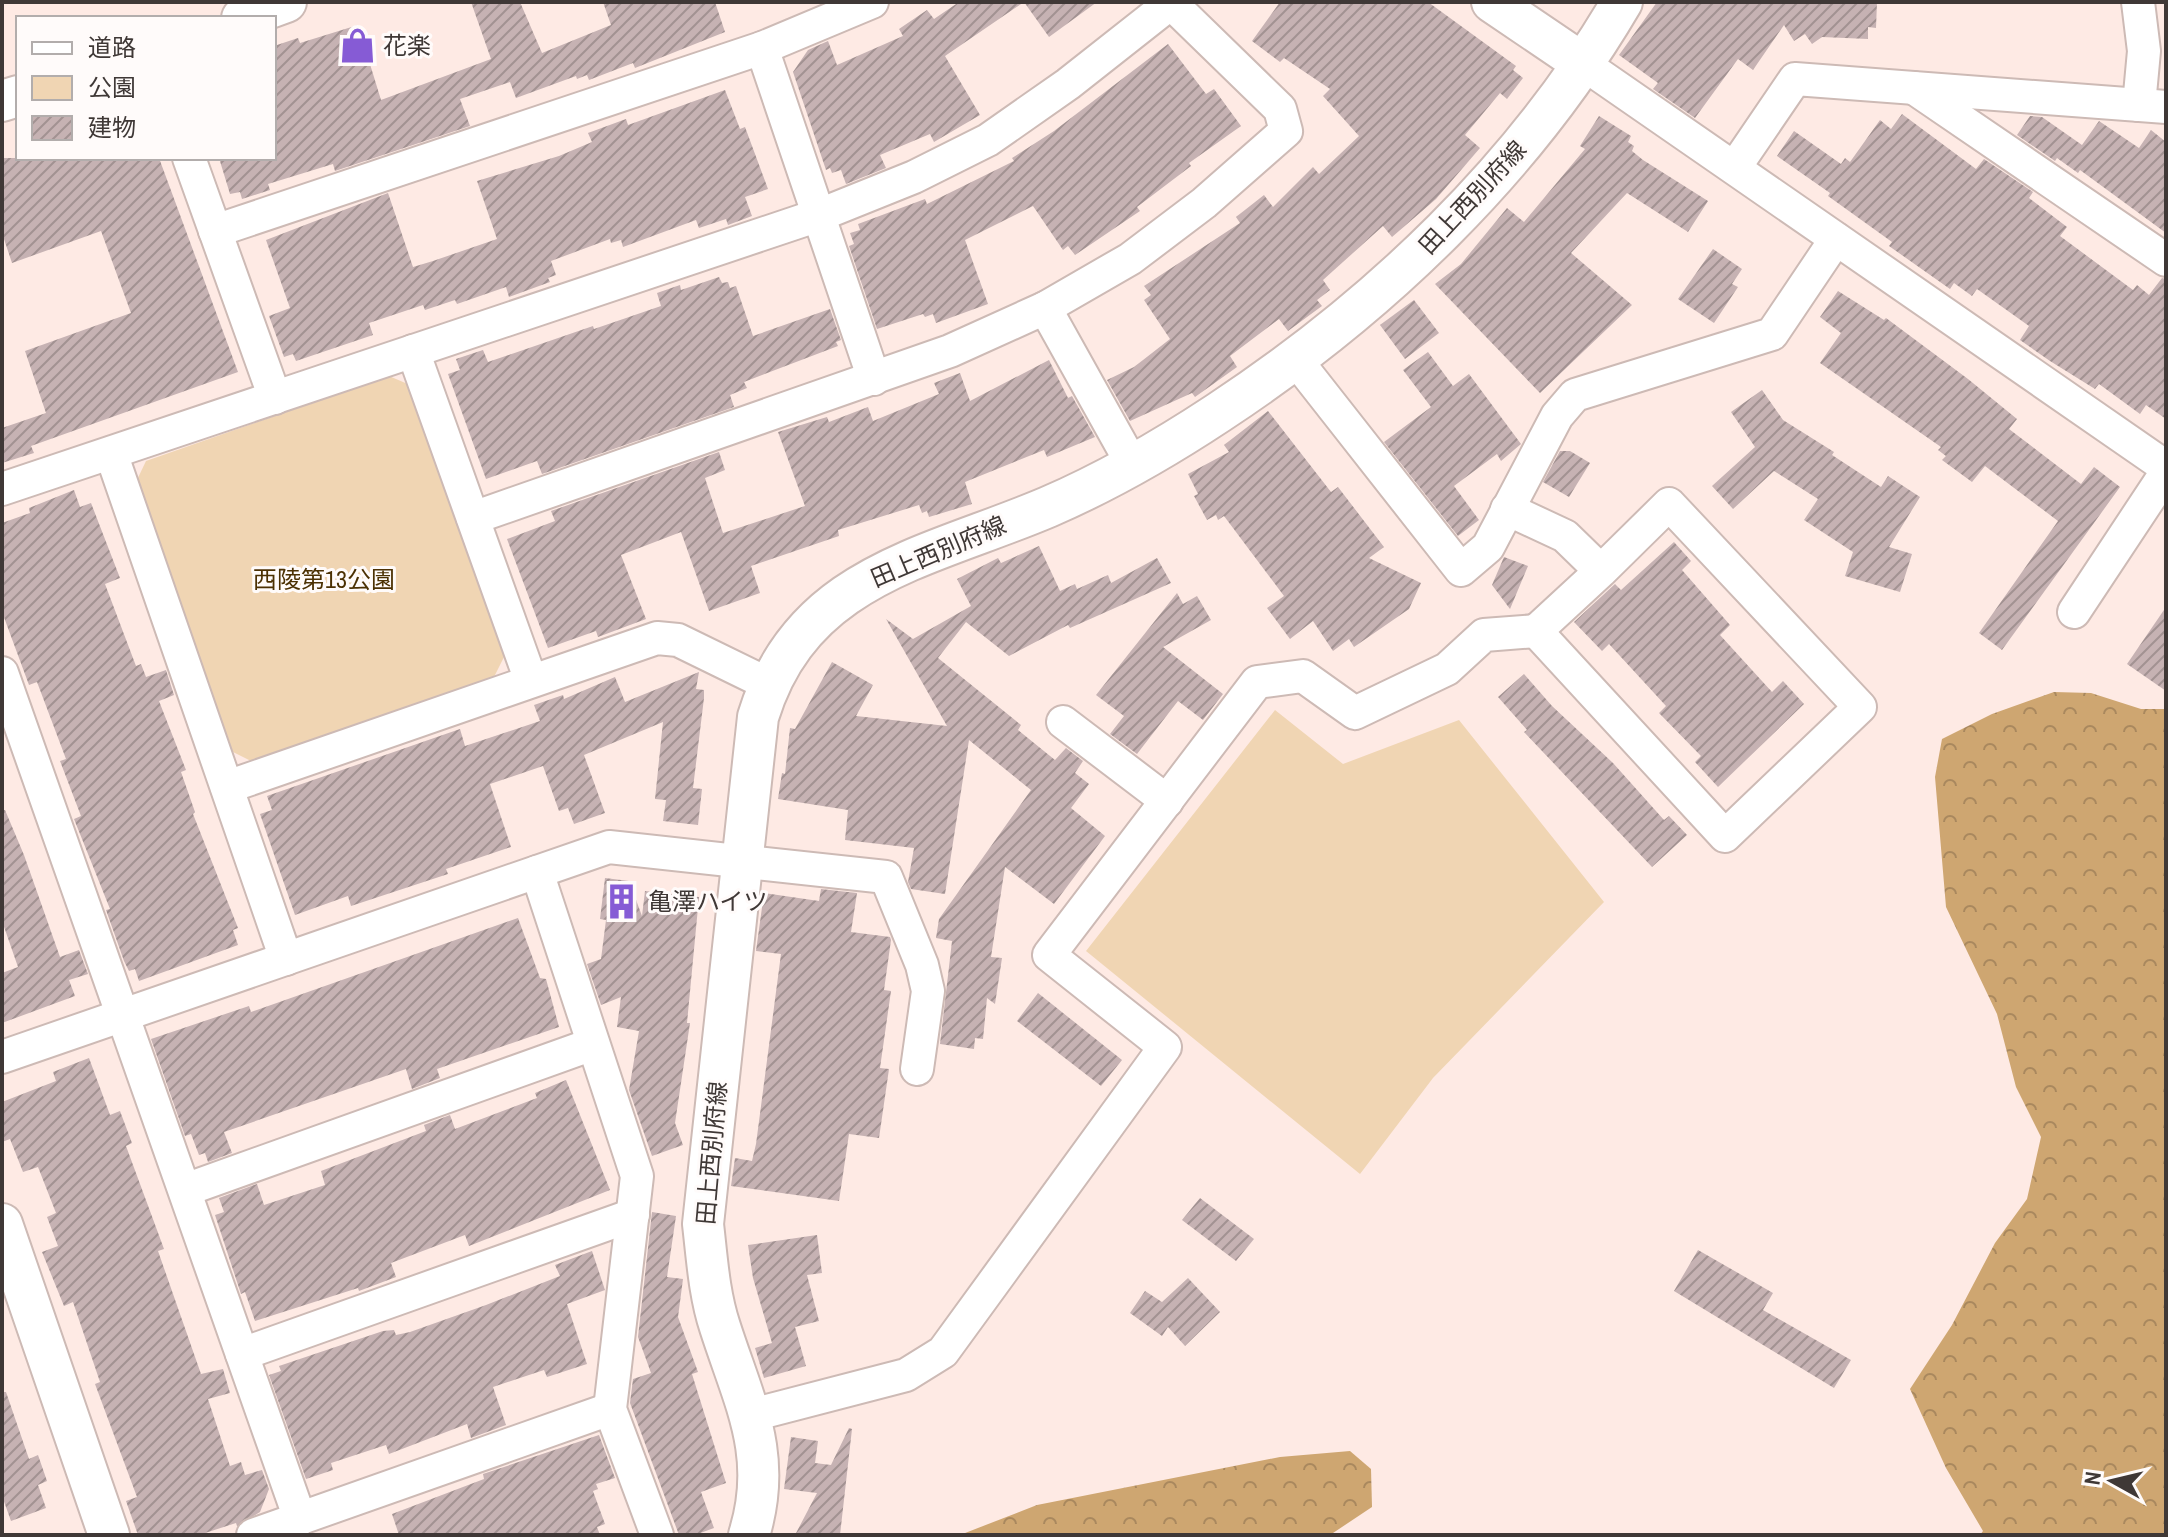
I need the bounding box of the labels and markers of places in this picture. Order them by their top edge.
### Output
shop icon: 花楽 [338,26,376,64]
place label: 花楽 [383,29,431,61]
building icon: 亀澤ハイツ [603,882,641,920]
place label: 亀澤ハイツ [648,885,768,917]

